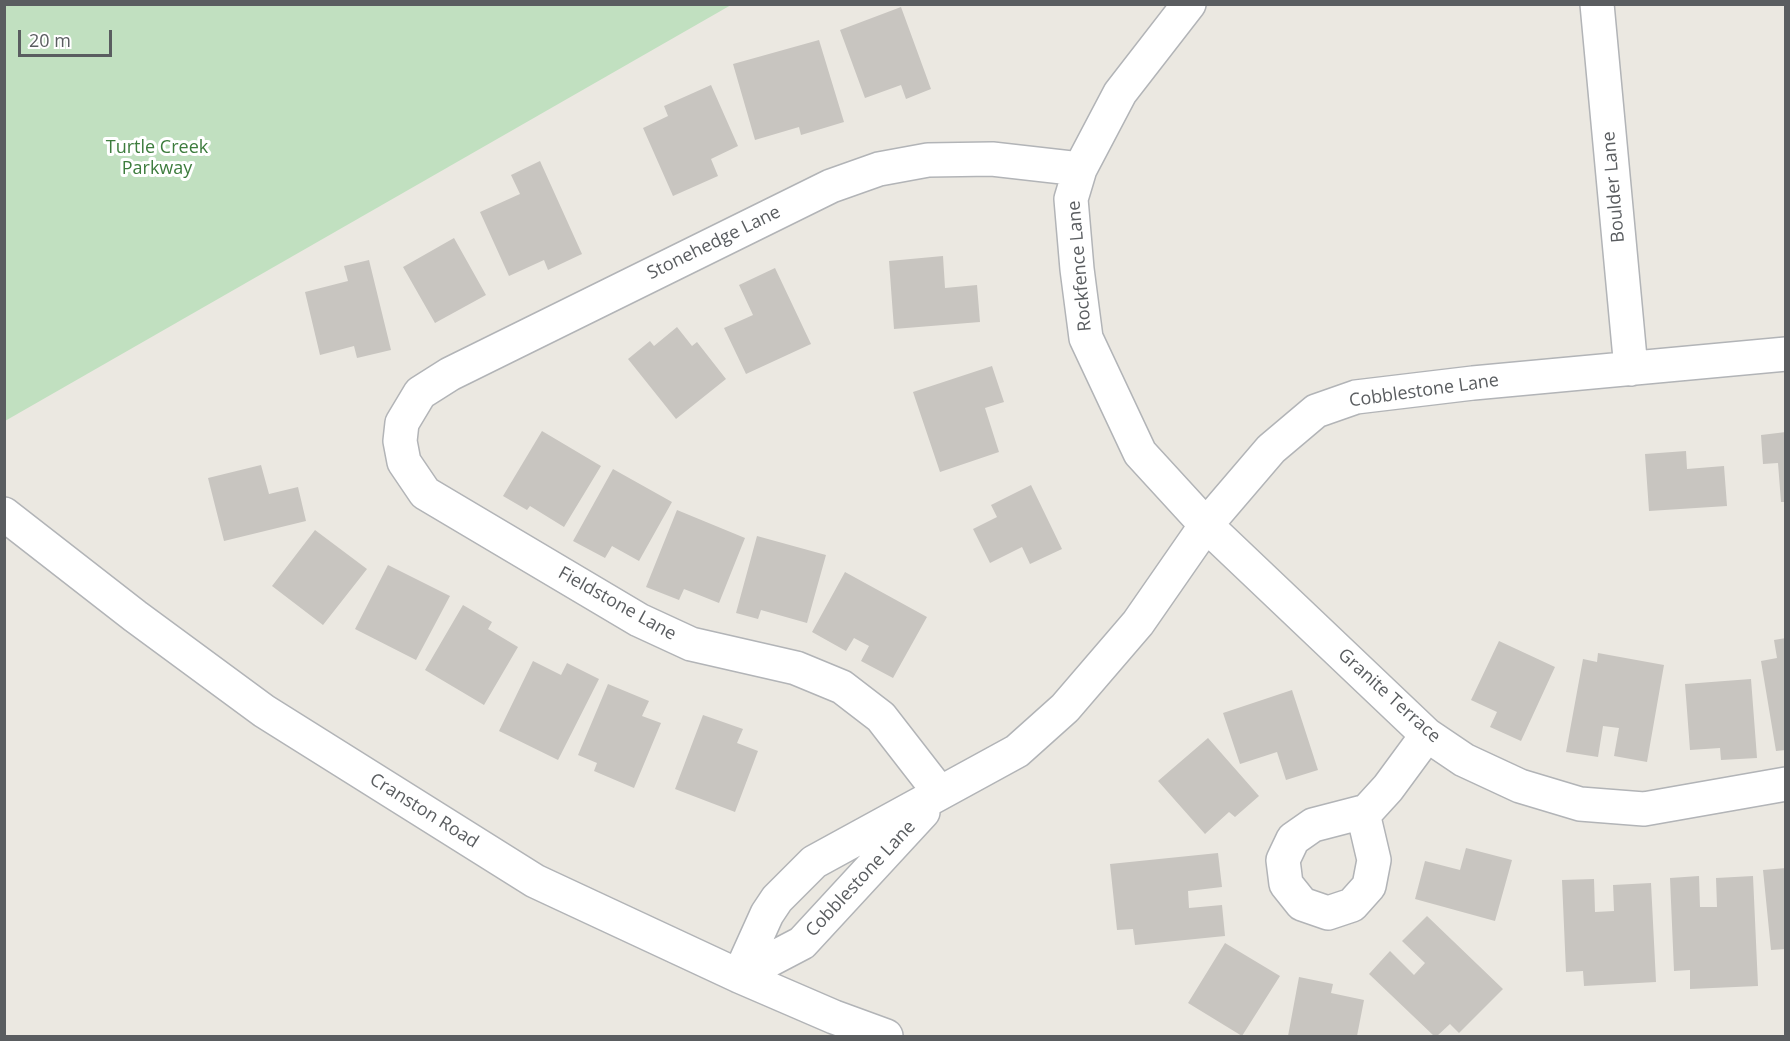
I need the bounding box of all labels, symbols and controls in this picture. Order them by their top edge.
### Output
scale bar [21,18,116,56]
text: 20 m [29,28,71,52]
street label: Boulder Lane [1598,130,1630,244]
park label: Turtle Creek Parkway [106,137,208,180]
street label: Rockfence Lane [1064,200,1096,332]
street label: Stonehedge Lane [644,201,784,285]
street label: Cobblestone Lane [1348,370,1500,412]
street label: Fieldstone Lane [554,563,680,645]
street label: Granite Terrace [1333,644,1445,748]
street label: Cranston Road [366,769,482,853]
street label: Cobblestone Lane [802,816,920,942]

